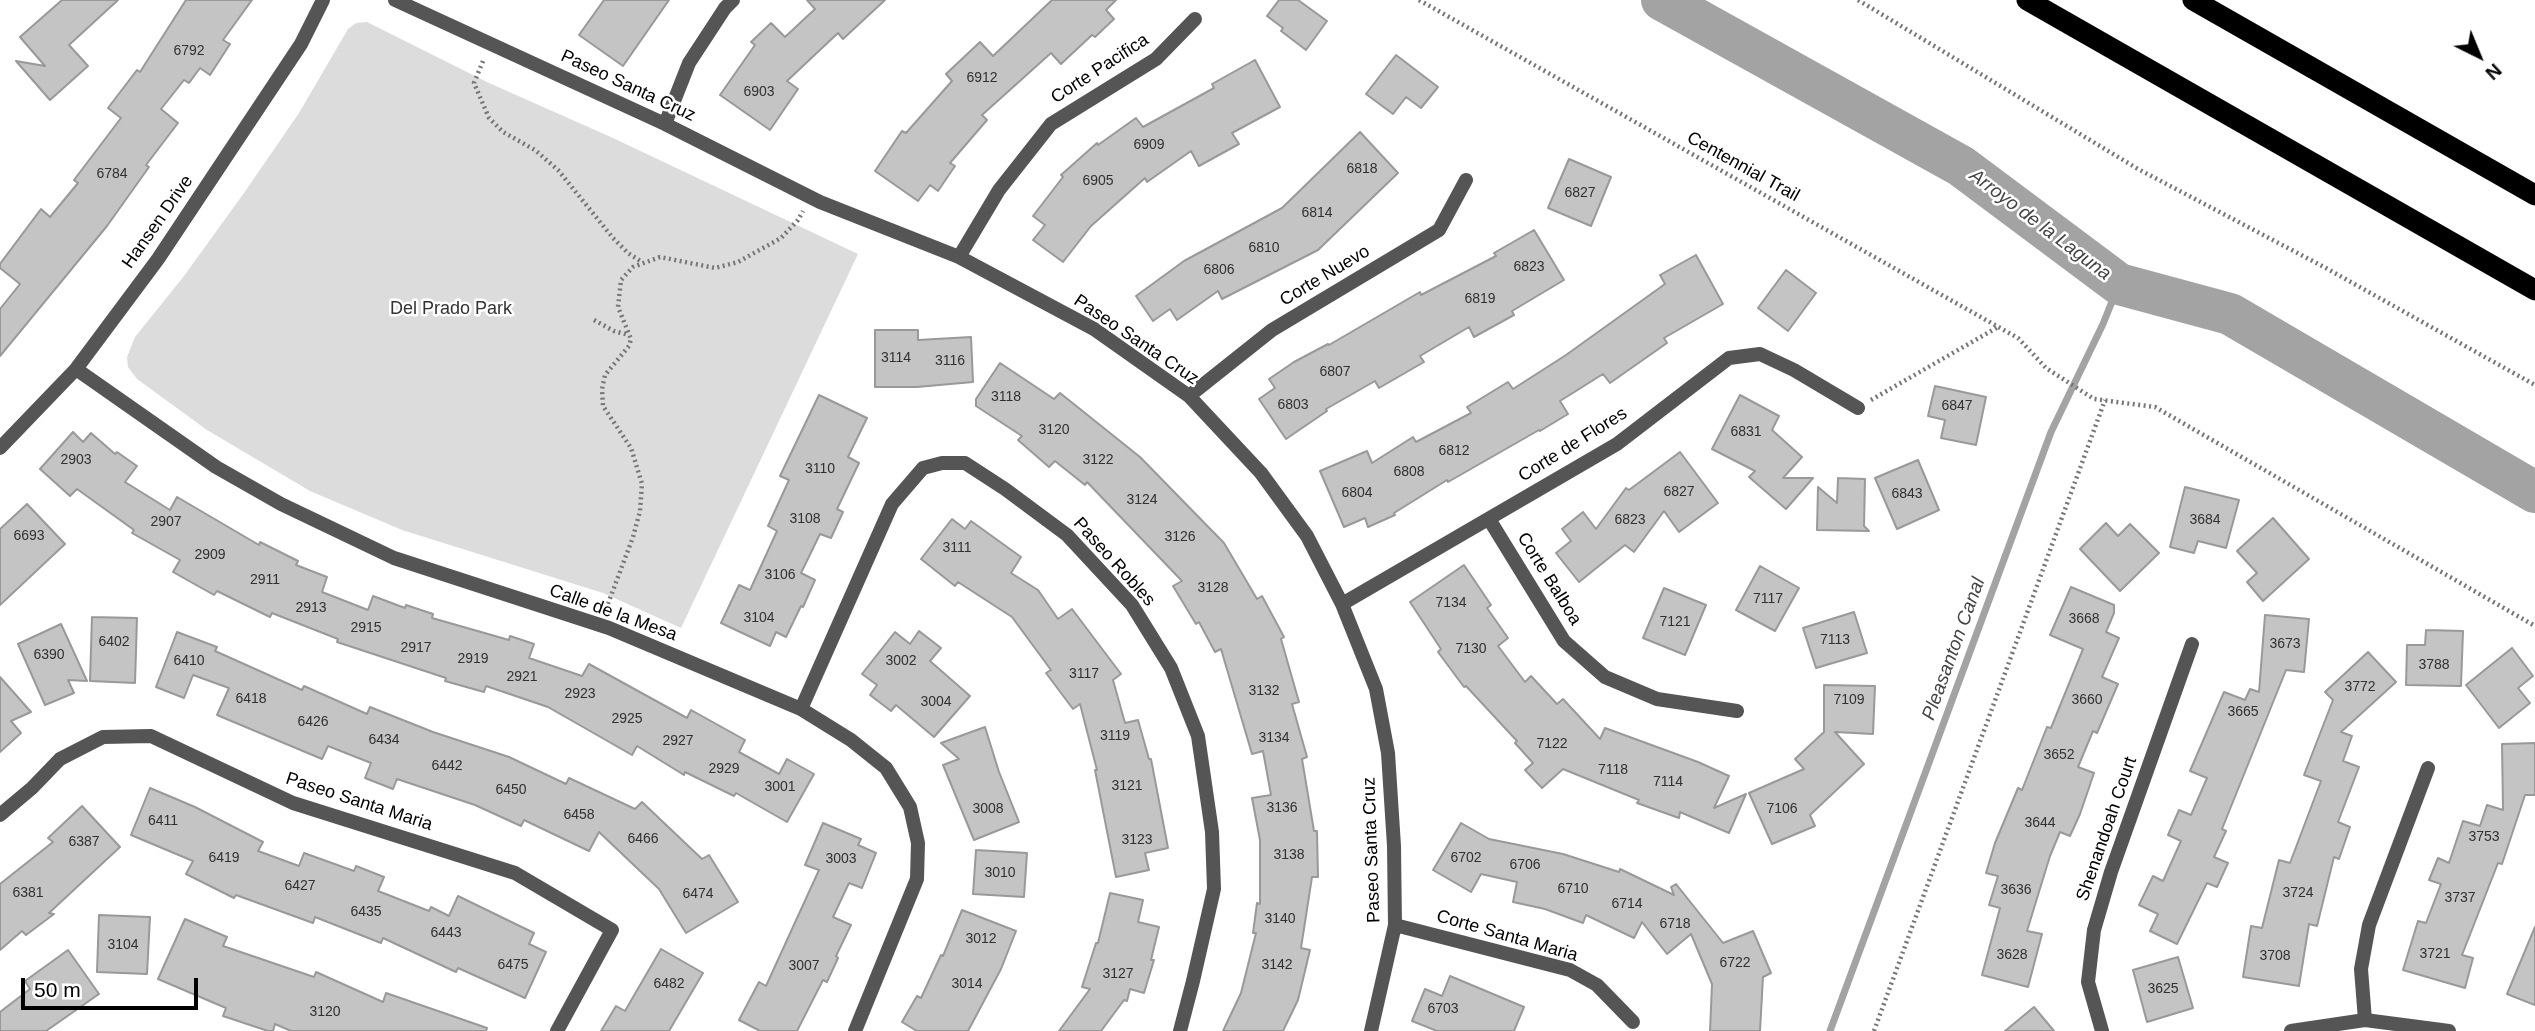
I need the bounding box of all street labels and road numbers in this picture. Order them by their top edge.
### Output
street label: Corte Pacifica [1047,29,1153,109]
street label: Paseo Santa Cruz [557,45,699,127]
street label: Centennial Trail [1683,127,1803,207]
street label: Hansen Drive [118,171,198,273]
street label: Corte Nuevo [1276,241,1374,311]
street label: Paseo Santa Cruz [1069,290,1203,390]
street label: Corte de Flores [1515,403,1631,487]
street label: Paseo Robles [1068,513,1160,611]
street label: Corte Balboa [1512,529,1586,629]
street label: Calle de la Mesa [546,580,680,646]
street label: Shenandoah Court [2072,754,2142,904]
street label: Paseo Santa Maria [283,768,435,836]
street label: Paseo Santa Cruz [1359,777,1385,923]
street label: Corte Santa Maria [1434,905,1580,967]

